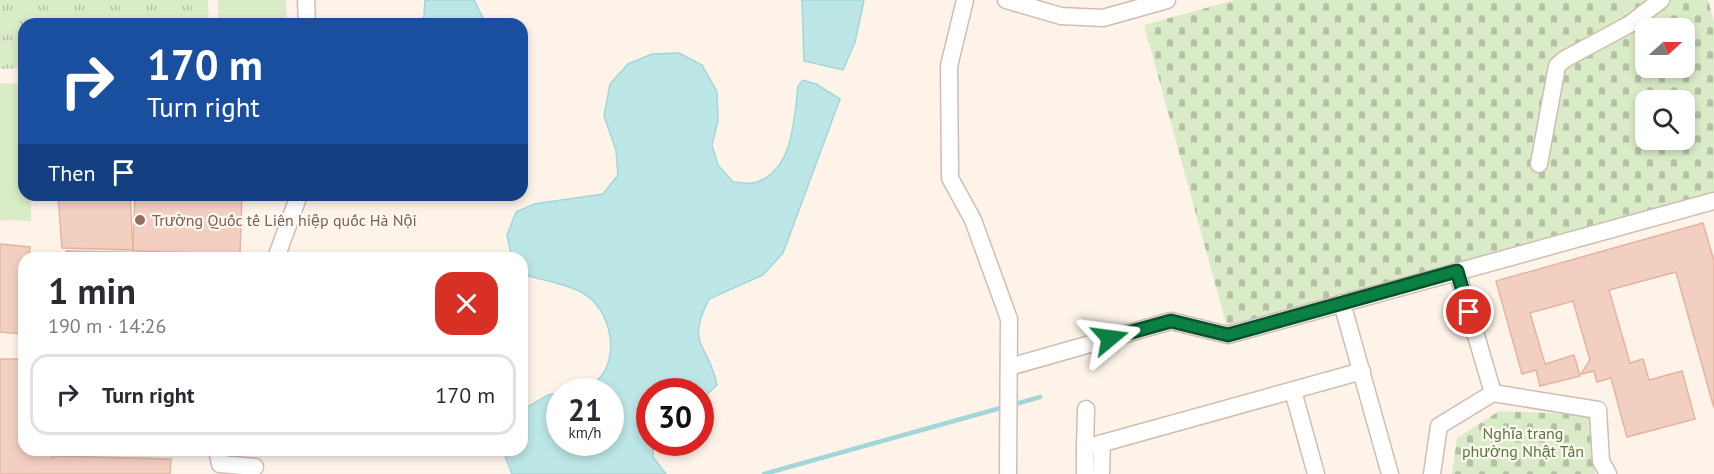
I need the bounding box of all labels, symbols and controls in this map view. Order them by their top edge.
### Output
north arrow [1635,18,1695,78]
map controls [1635,18,1695,150]
text: 170 m [147,37,263,92]
icon: right [48,42,126,120]
text: Turn right [147,90,260,124]
button: search [1635,90,1695,150]
icon: arrive [107,156,140,189]
text: Then [48,159,95,187]
place label: Trường Quốc tế Liên hiệp quốc Hà Nội [152,210,417,230]
marker: Trường Quốc tế Liên hiệp quốc Hà Nội [133,213,147,227]
text: 1 min [48,267,136,314]
button: close [435,272,498,335]
pin [1443,286,1494,337]
icon: arrive [1452,295,1485,328]
position arrow [1078,306,1142,370]
text: 190 m · 14:26 [48,313,166,339]
icon: right [51,378,84,411]
speed limit sign: 30 [636,378,714,456]
text: Turn right [102,381,194,409]
text: 170 m [435,381,495,409]
text: 21 [568,390,602,429]
text: km/h [569,423,601,442]
park label: Nghĩa trang phường Nhật Tân [1462,423,1584,461]

